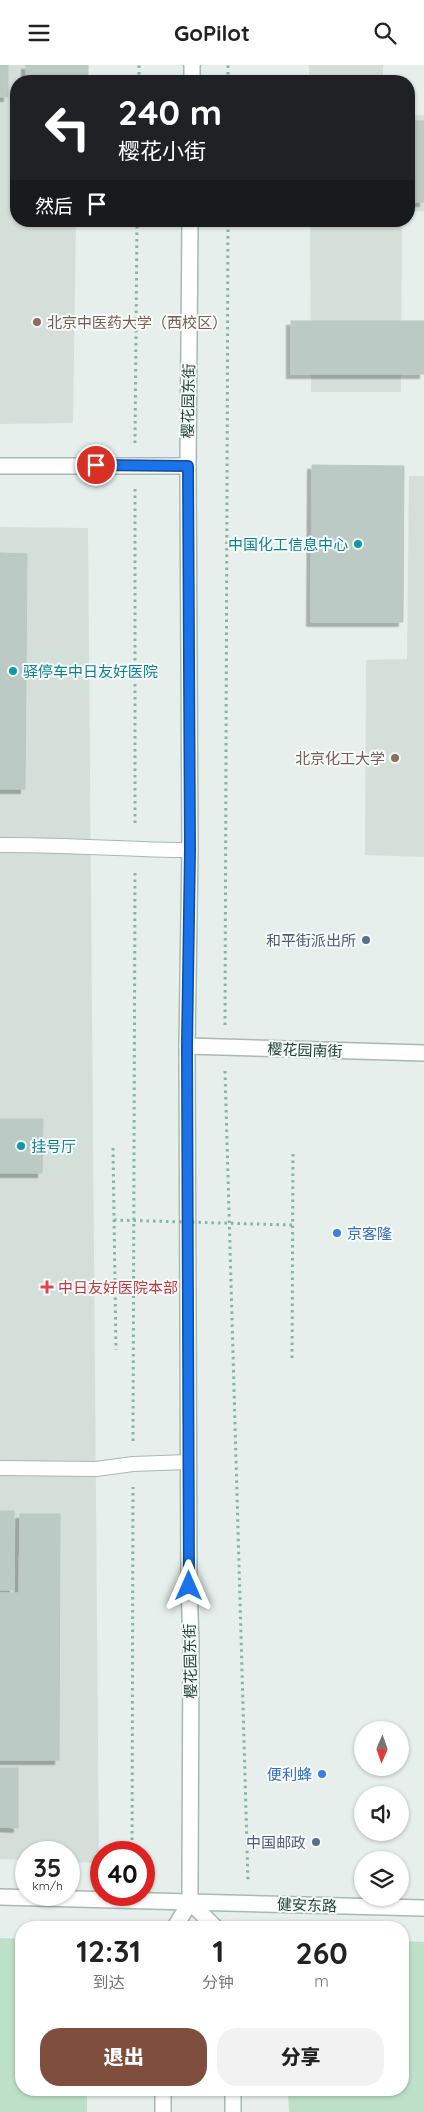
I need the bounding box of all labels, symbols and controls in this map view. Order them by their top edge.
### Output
icon: menu [25,19,53,47]
text: GoPilot [174,19,250,47]
icon: search [371,19,399,47]
text: 240 m [118,90,222,134]
icon: left [35,95,100,160]
text: 樱花小街 [118,137,206,165]
icon: arrive [83,190,111,218]
text: 然后 [35,194,73,218]
place label: 北京中医药大学（西校区） [47,313,227,332]
marker: 北京中医药大学（西校区） [31,316,43,328]
street label: 樱花园东街 [178,363,198,439]
pin [75,444,117,486]
icon: arrive [82,451,110,479]
place label: 中国化工信息中心 [228,535,348,554]
marker: 中国化工信息中心 [352,538,364,550]
place label: 驿停车中日友好医院 [23,662,158,681]
marker: 驿停车中日友好医院 [7,665,19,677]
place label: 北京化工大学 [295,749,385,768]
marker: 北京化工大学 [389,752,401,764]
place label: 和平街派出所 [266,931,356,950]
marker: 和平街派出所 [360,934,372,946]
street label: 樱花园南街 [267,1039,343,1061]
place label: 挂号厅 [31,1137,76,1156]
marker: 挂号厅 [15,1140,27,1152]
place label: 京客隆 [347,1224,392,1243]
marker: 京客隆 [331,1227,343,1239]
place label: 中日友好医院本部 [58,1278,178,1297]
marker: 中日友好医院本部 [40,1280,54,1294]
position arrow [162,1559,214,1611]
street label: 樱花园东街 [180,1623,200,1699]
north arrow [354,1721,409,1776]
map controls [354,1721,409,1906]
place label: 便利蜂 [267,1765,312,1784]
marker: 便利蜂 [316,1768,328,1780]
button: sound [354,1786,409,1841]
place label: 中国邮政 [246,1833,306,1852]
marker: 中国邮政 [310,1836,322,1848]
speed limit sign: 40 [90,1841,155,1906]
button: layers [354,1851,409,1906]
text: 35 [34,1852,61,1883]
text: km/h [32,1878,63,1893]
street label: 健安东路 [277,1894,337,1916]
text: 12:31 [76,1932,141,1970]
text: 1 [212,1932,224,1970]
text: 260 [296,1934,348,1972]
text: m [314,1971,329,1991]
text: 到达 [93,1972,125,1992]
text: 分钟 [202,1972,234,1992]
button: 退出 [40,2028,207,2086]
button: 分享 [217,2028,384,2086]

